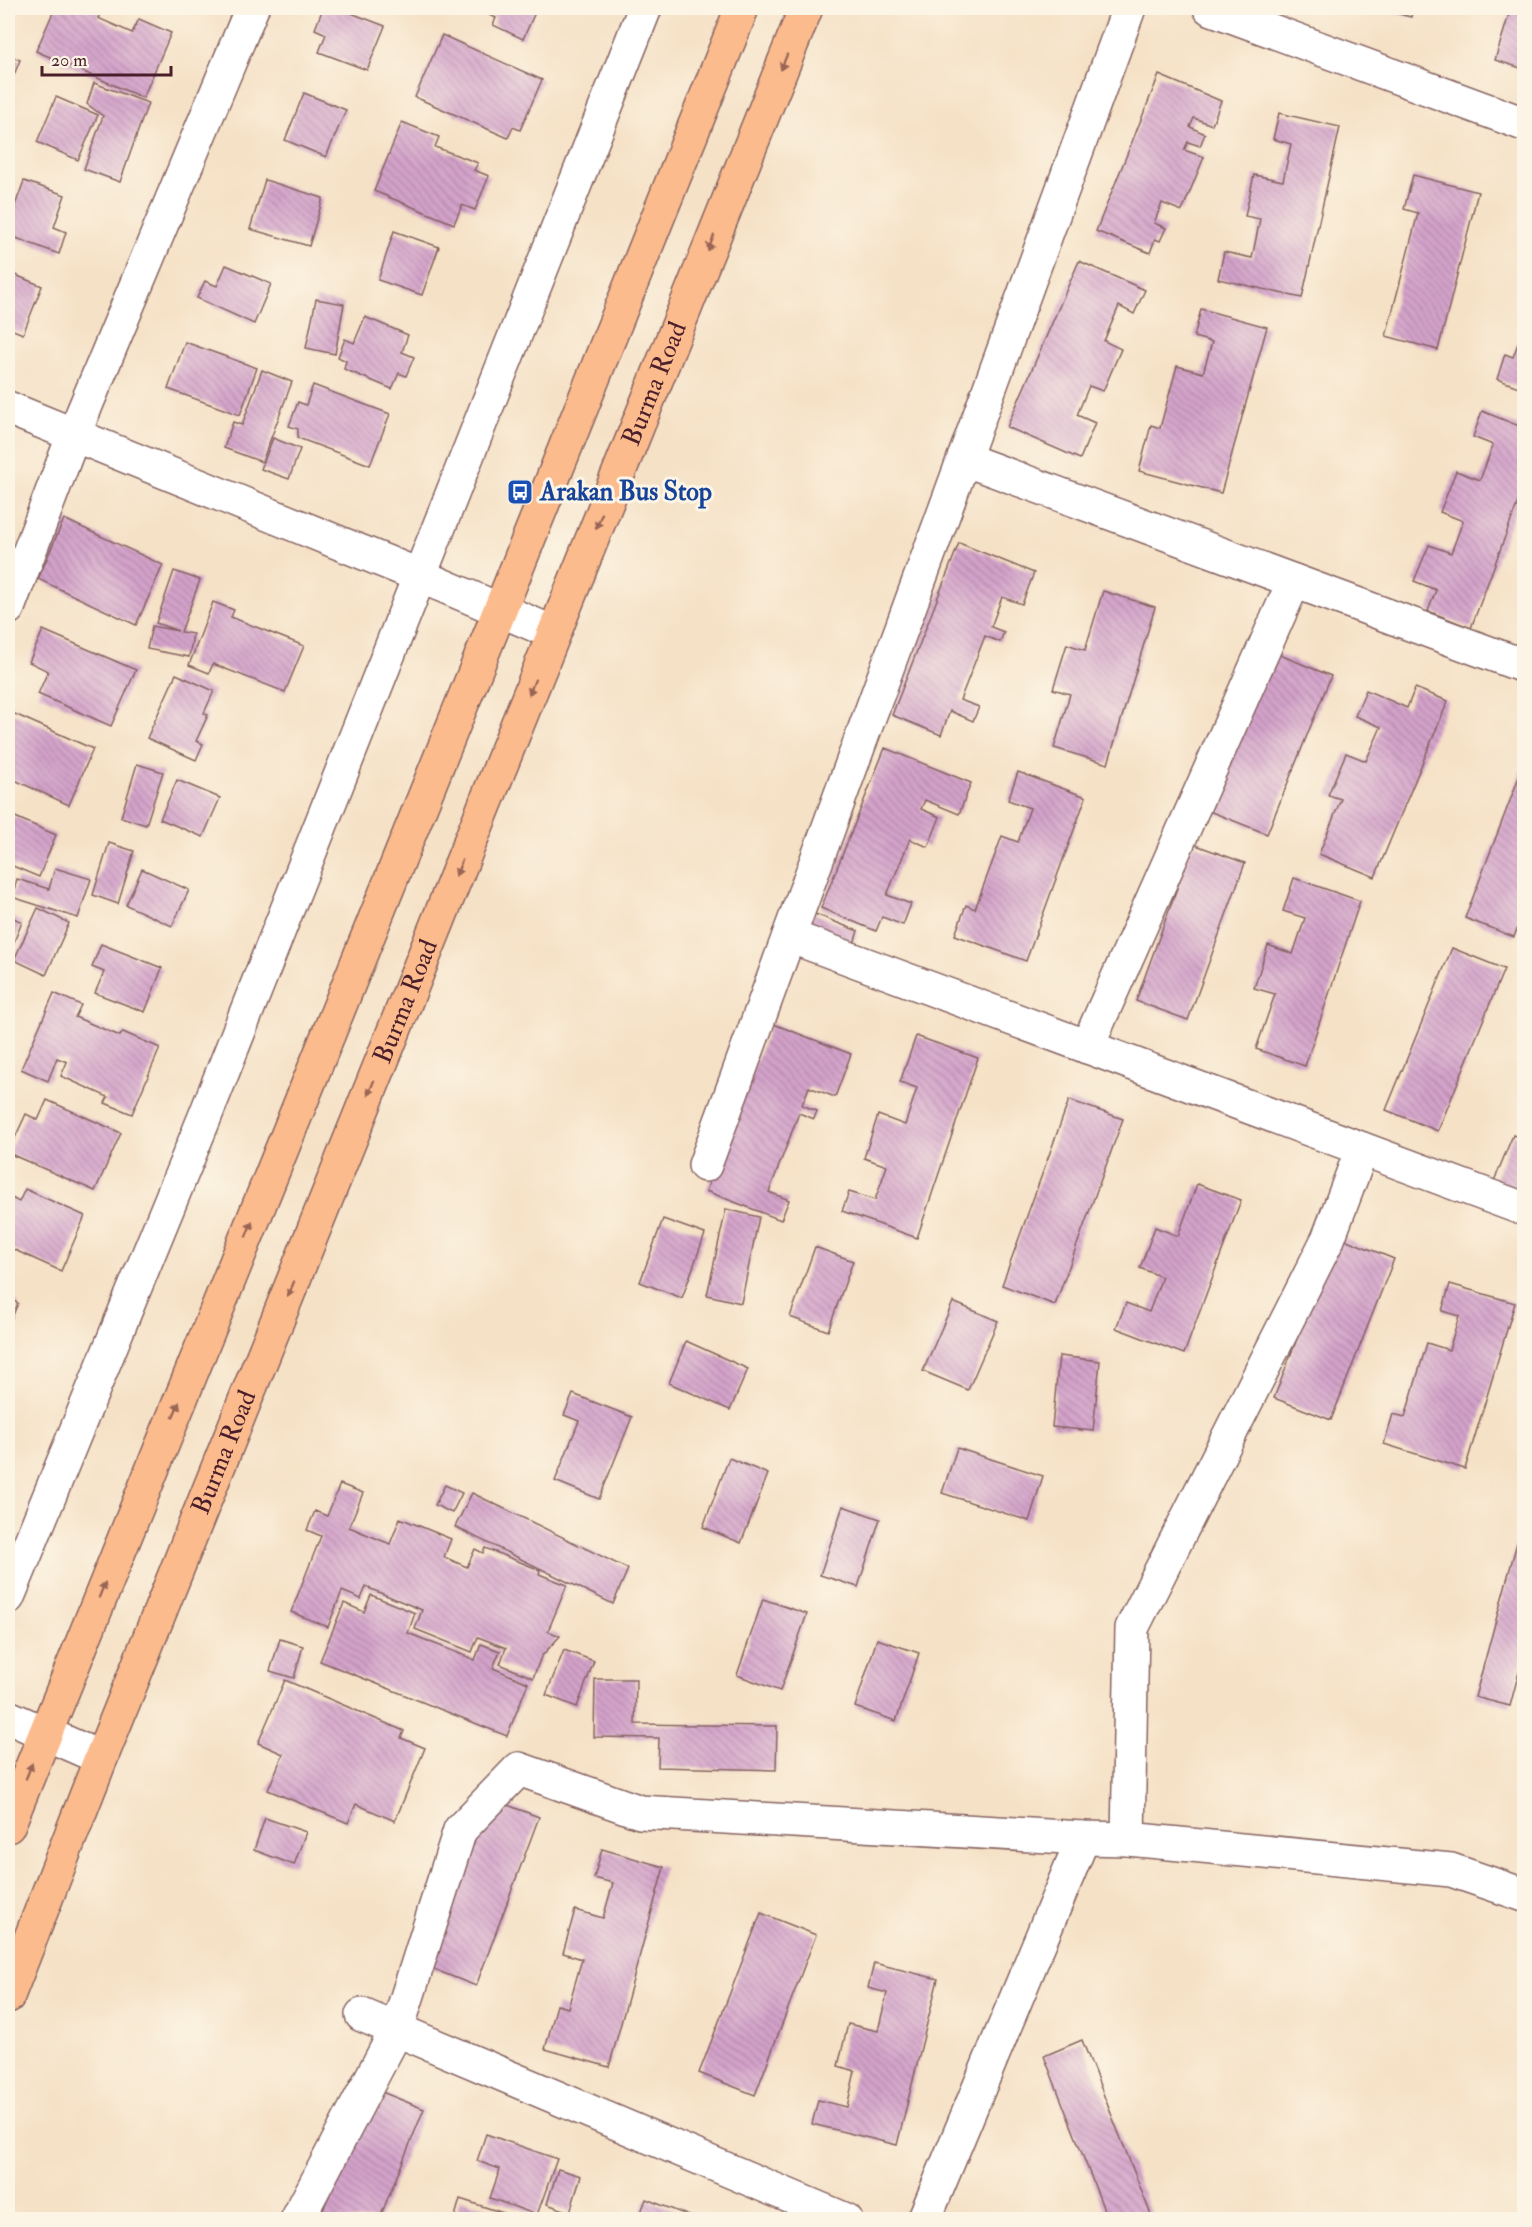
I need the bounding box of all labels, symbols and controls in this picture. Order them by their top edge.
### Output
scale bar [42,39,171,77]
text: 20 m [51,49,87,72]
one-way arrow [779,53,789,71]
one-way arrow [706,234,716,252]
street label: Burma Road [615,317,694,451]
place label: Arakan Bus Stop [539,476,712,509]
bus stop icon: Arakan Bus Stop [505,477,535,507]
one-way arrow [594,512,603,530]
one-way arrow [527,679,537,697]
one-way arrow [454,860,464,878]
street label: Burma Road [366,935,445,1068]
one-way arrow [366,1080,376,1098]
one-way arrow [245,1220,254,1238]
one-way arrow [286,1280,295,1298]
street label: Burma Road [185,1385,264,1519]
one-way arrow [171,1400,181,1418]
one-way arrow [97,1581,107,1599]
one-way arrow [25,1762,35,1780]

